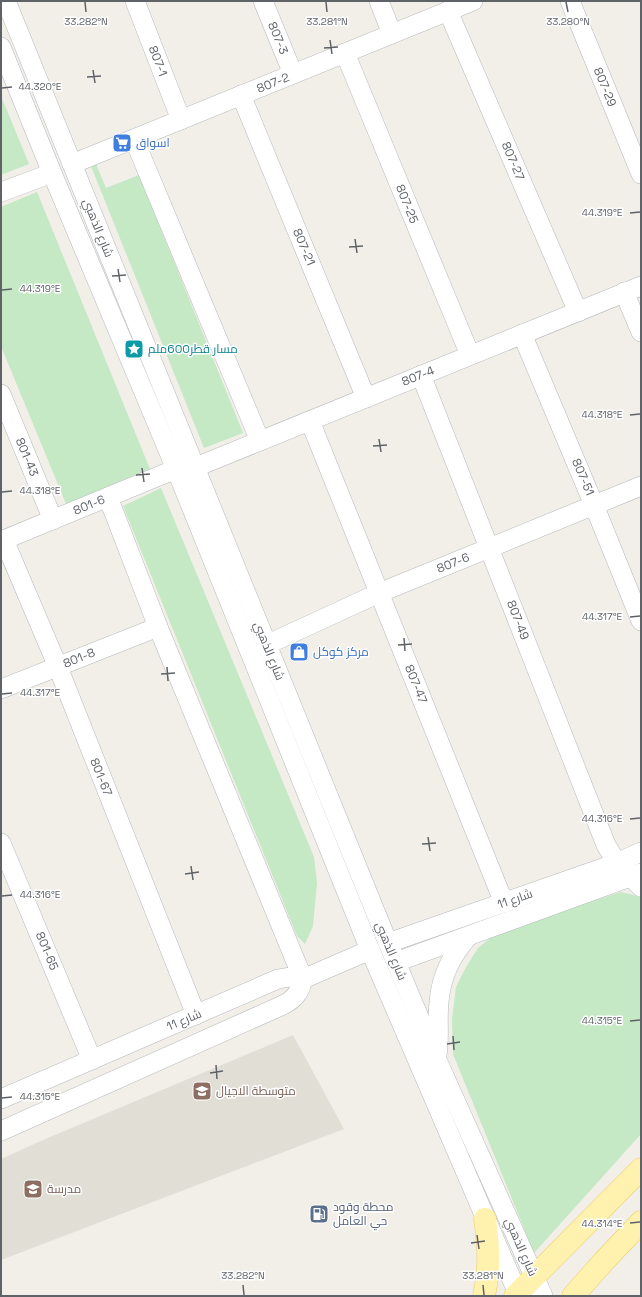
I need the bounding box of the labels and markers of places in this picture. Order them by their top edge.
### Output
supermarket icon: اسواق [111,132,133,154]
place label: اسواق [136,135,170,151]
place icon: مسار قطر600ملم [123,338,145,360]
place label: مسار قطر600ملم [148,341,238,357]
shop icon: مركز كوكل [288,641,310,663]
place label: مركز كوكل [313,644,369,660]
school or university icon: متوسطة الاجيال [191,1080,213,1102]
place label: متوسطة الاجيال [216,1083,296,1099]
school or university icon: مدرسة [22,1178,44,1200]
place label: مدرسة [47,1181,81,1197]
place label: محطة وقود حي العامل [333,1199,394,1231]
fuel station icon: محطة وقود حي العامل [308,1203,330,1225]

